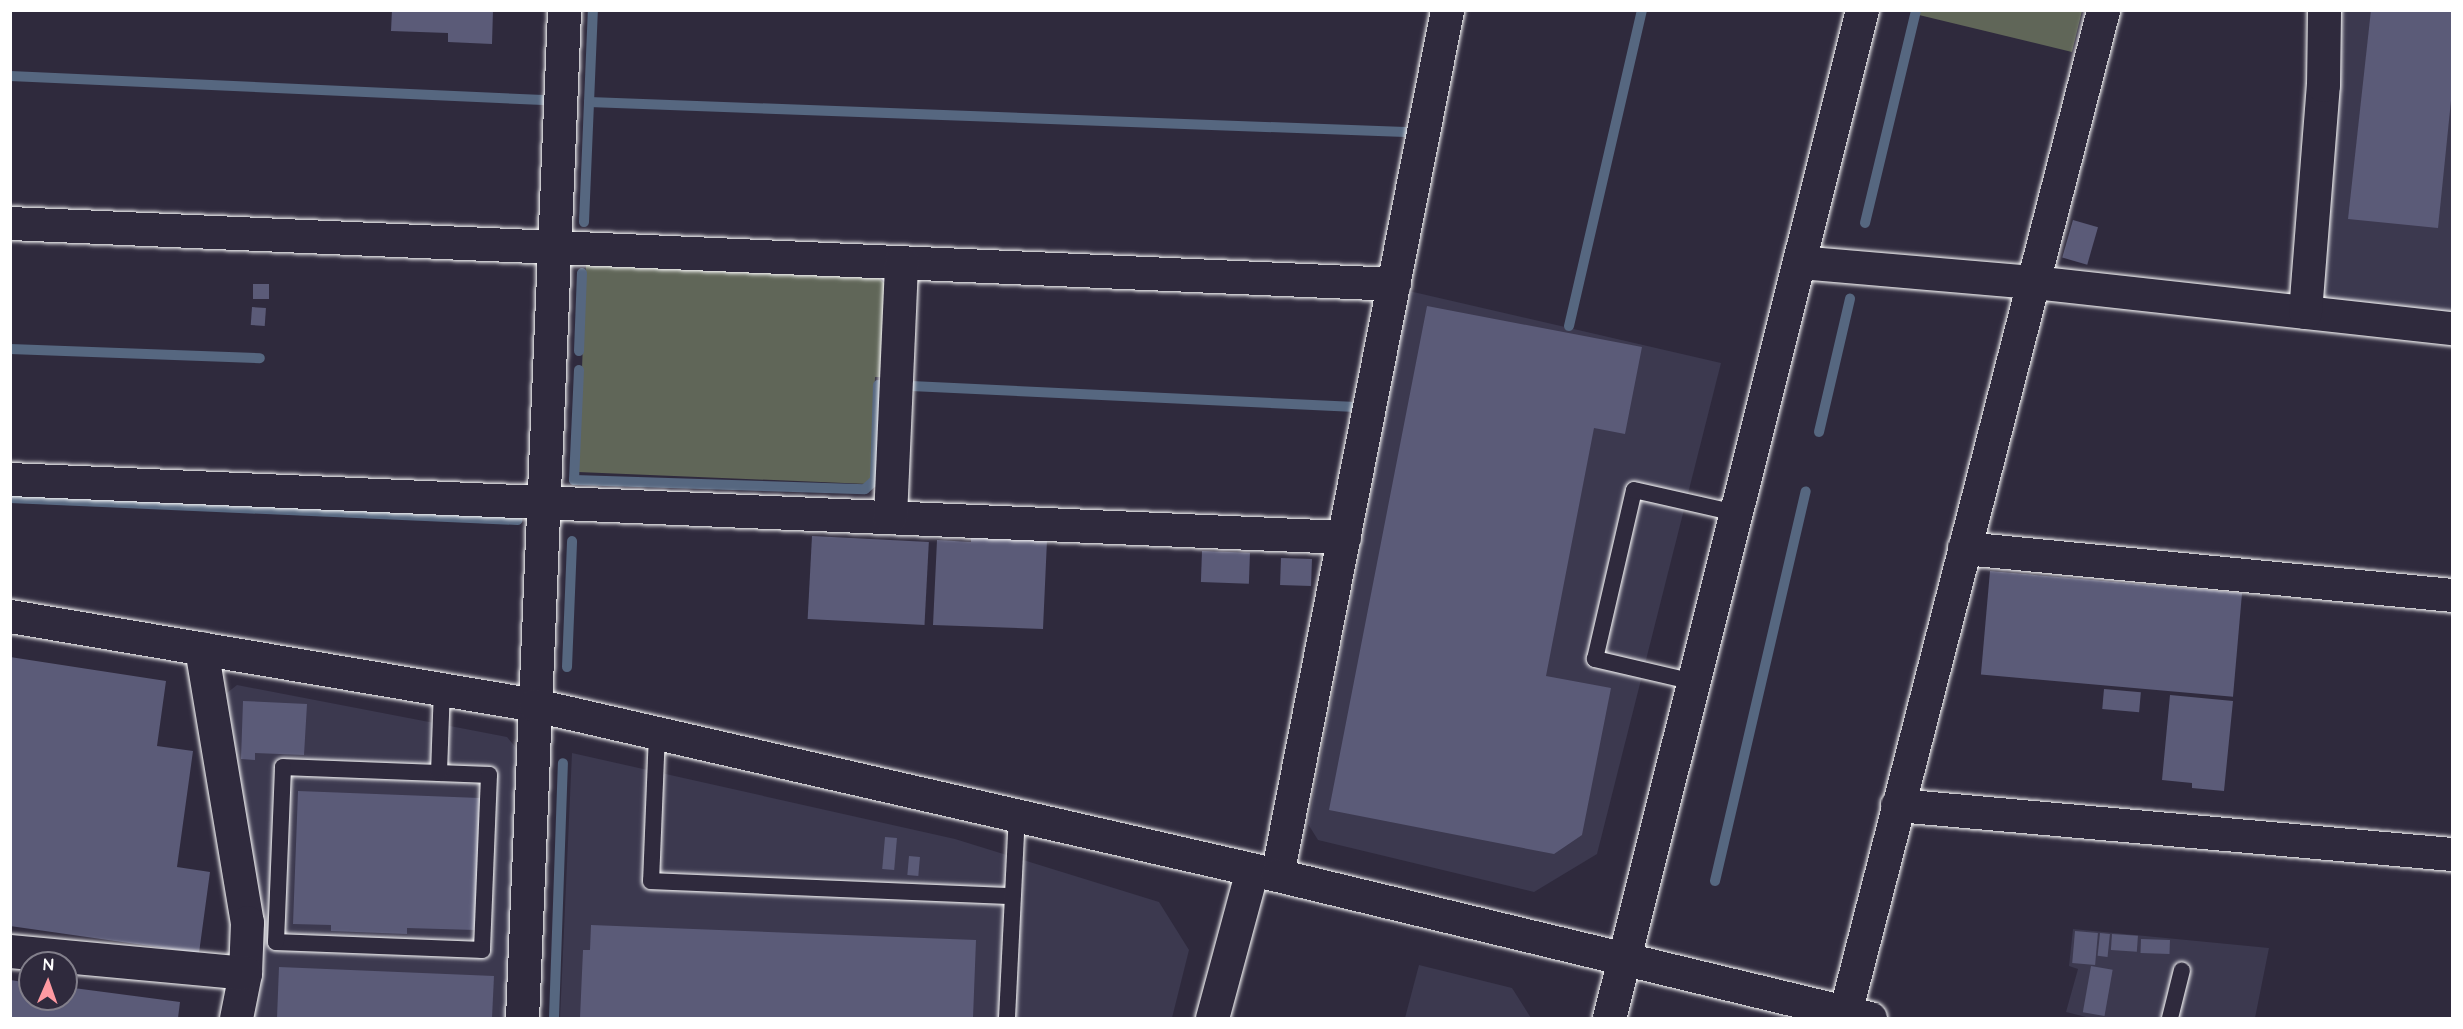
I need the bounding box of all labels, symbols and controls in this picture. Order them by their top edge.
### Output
north arrow [18,951,78,1011]
text: N [43,954,54,976]

